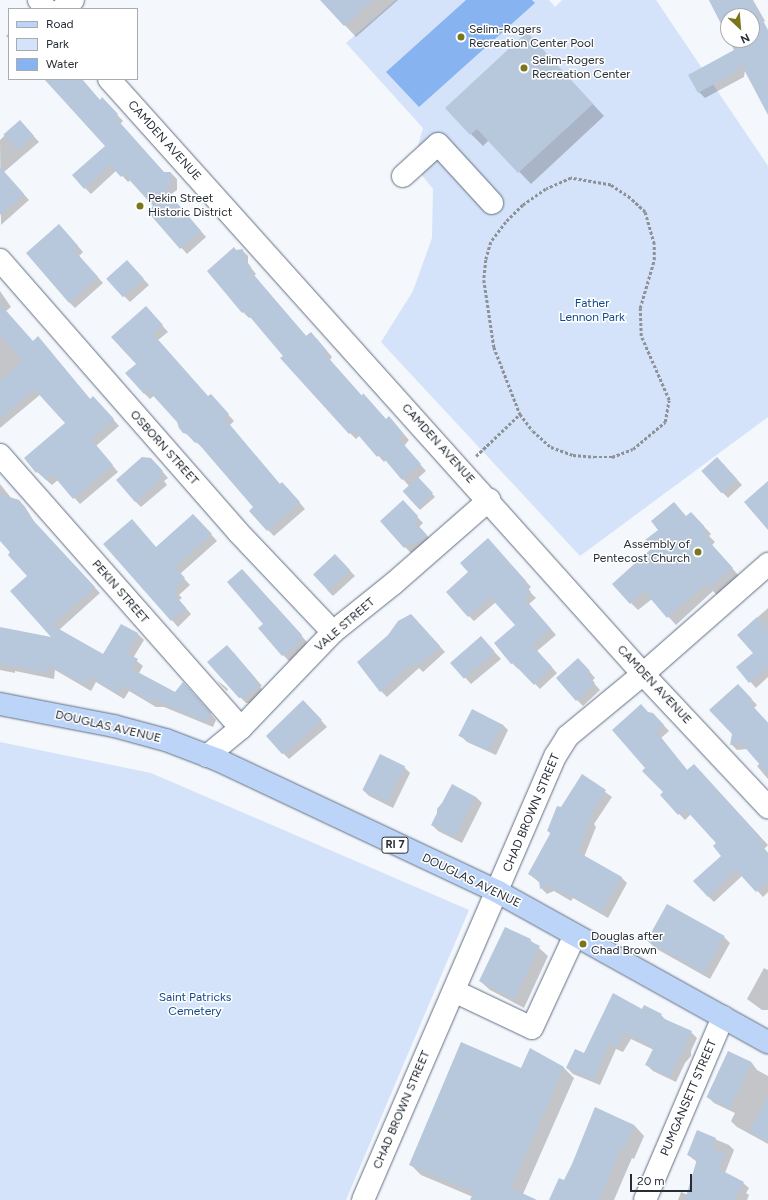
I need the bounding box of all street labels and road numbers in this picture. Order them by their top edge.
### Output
street label: CAMDEN AVENUE [124,98,204,184]
street label: CAMDEN AVENUE [398,401,478,487]
street label: OSBORN STREET [127,408,201,488]
street label: PEKIN STREET [89,557,151,627]
street label: VALE STREET [312,595,378,655]
street label: CAMDEN AVENUE [614,643,694,727]
street label: DOUGLAS AVENUE [54,708,162,746]
street label: CHAD BROWN STREET [501,752,563,874]
road number: RI 7 [381,836,409,854]
street label: DOUGLAS AVENUE [419,851,523,911]
street label: PUMGANSETT STREET [658,1038,720,1158]
street label: CHAD BROWN STREET [371,1049,433,1171]

